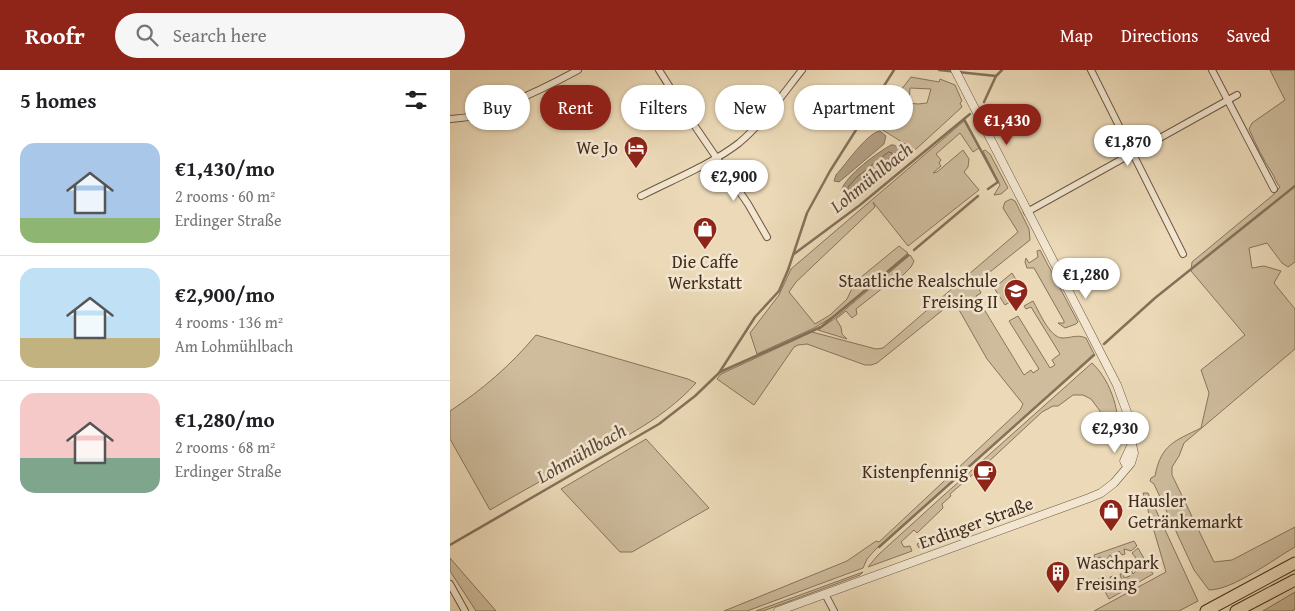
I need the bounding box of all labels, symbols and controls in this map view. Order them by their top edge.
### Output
search box [115,13,465,58]
text: Roofr [25,18,85,53]
icon: search [133,21,161,49]
text: Search here [173,21,267,49]
text: Map [1060,22,1093,49]
text: Directions [1121,22,1198,49]
text: Saved [1226,22,1270,49]
text: 5 homes [20,85,96,116]
chip: Buy [465,85,530,130]
chip: Rent [540,85,611,130]
chip: Filters [621,85,705,130]
chip: New [715,85,784,130]
chip: Apartment [794,85,913,130]
icon: filters [402,86,430,114]
pin: €1,430 [966,104,1048,146]
text: €1,430 [984,108,1030,132]
pin: €1,870 [1087,124,1169,167]
text: €1,870 [1105,129,1151,153]
place label: We Jo [576,134,618,161]
hotel icon: We Jo [623,135,649,169]
water label: Lohmühlbach [823,135,919,220]
text: €1,430/mo [175,153,275,184]
pin: €2,900 [693,160,775,202]
icon: home [60,163,120,223]
text: €2,900 [711,164,757,188]
text: 2 rooms · 60 m² [175,184,275,208]
text: Erdinger Straße [175,208,281,232]
shop icon: Die Caffe Werkstatt [692,216,718,250]
place label: Die Caffe Werkstatt [668,248,743,296]
pin: €1,280 [1045,258,1127,300]
text: €1,280 [1063,262,1109,286]
place label: Staatliche Realschule Freising II [839,267,998,315]
school or university icon: Staatliche Realschule Freising II [1003,278,1029,312]
text: €2,900/mo [175,279,275,310]
icon: home [60,288,120,348]
text: 4 rooms · 136 m² [175,310,283,334]
text: Am Lohmühlbach [175,334,293,358]
text: €1,280/mo [175,404,275,435]
pin: €2,930 [1074,412,1156,454]
icon: home [60,413,120,473]
water label: Lohmühlbach [530,416,631,490]
text: €2,930 [1092,416,1138,440]
text: 2 rooms · 68 m² [175,435,275,459]
place label: Kistenpfennig [862,458,968,485]
text: Erdinger Straße [175,459,281,483]
cafe icon: Kistenpfennig [972,459,998,493]
place label: Hausler Getränkemarkt [1128,487,1243,535]
street label: Erdinger Straße [915,489,1037,556]
shop icon: Hausler Getränkemarkt [1098,498,1124,532]
place label: Waschpark Freising [1076,549,1160,597]
building icon: Waschpark Freising [1045,560,1071,594]

